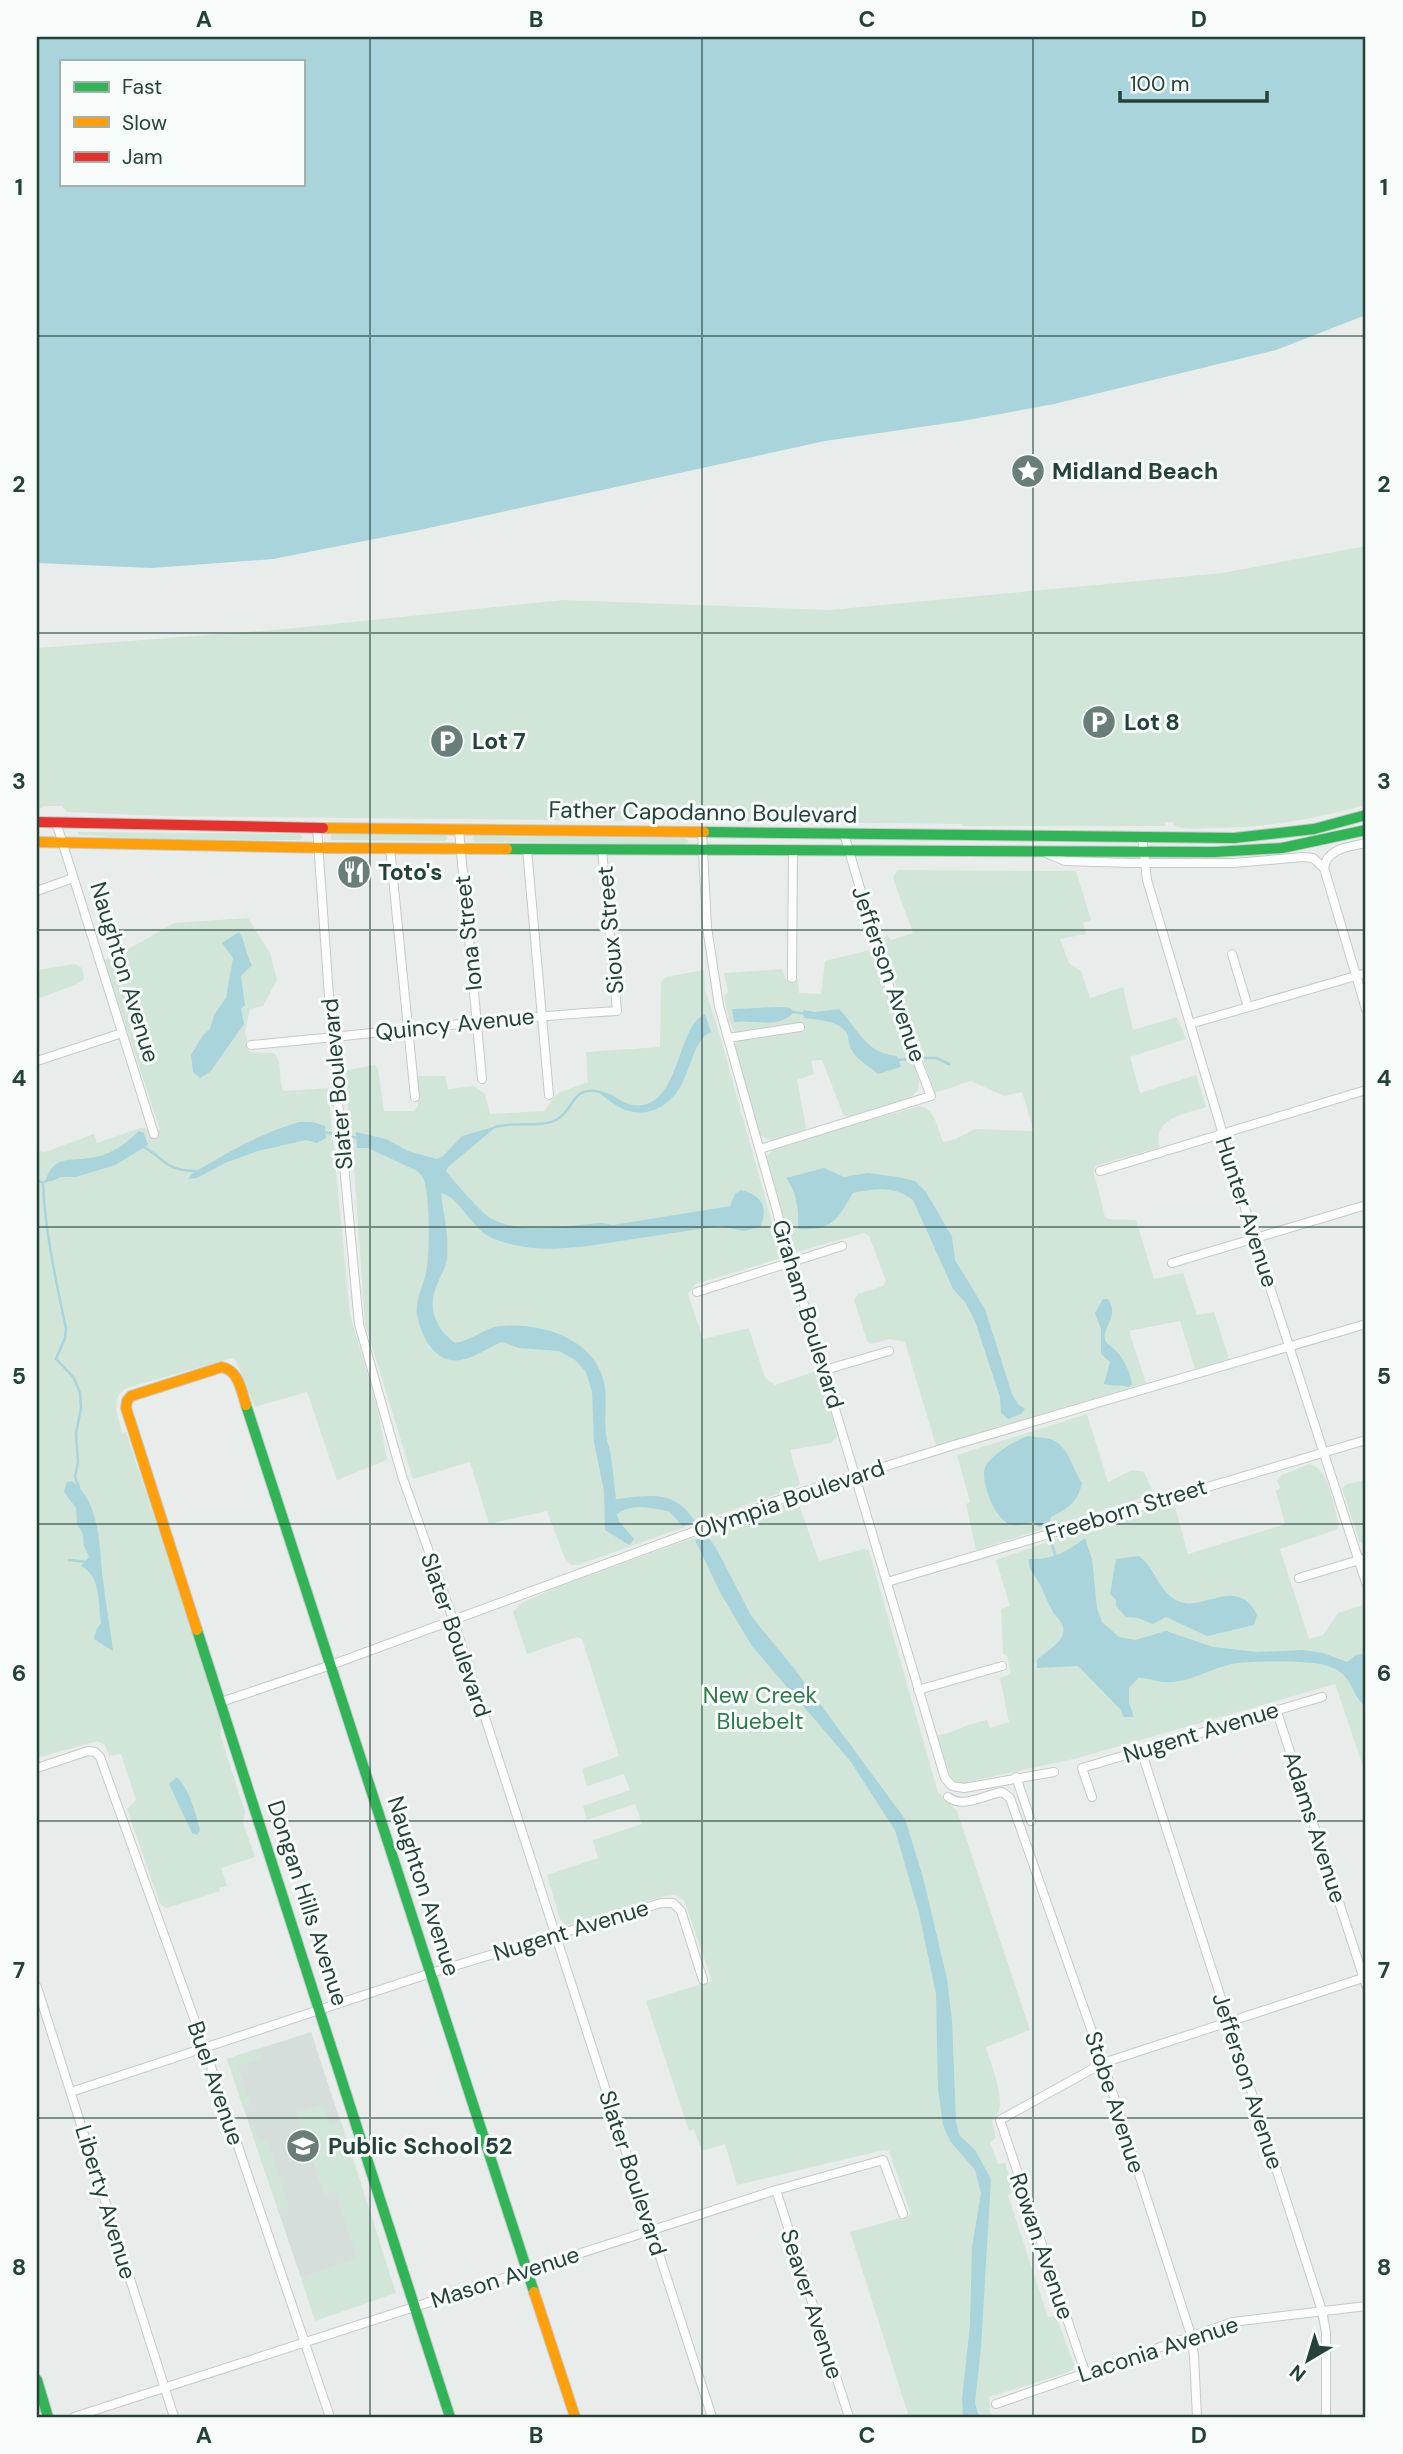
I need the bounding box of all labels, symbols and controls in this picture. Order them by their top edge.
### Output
text: A [196,4,212,34]
text: B [529,4,543,34]
text: C [859,4,875,34]
text: D [1191,4,1207,34]
legend [60,60,304,186]
scale bar [1120,60,1266,104]
text: 100 m [1130,70,1190,98]
text: Fast [122,73,162,101]
text: Slow [122,109,167,137]
text: Jam [122,143,163,171]
text: 1 [15,172,23,202]
text: 1 [1380,172,1388,202]
place icon: Midland Beach [1009,452,1047,490]
place label: Midland Beach [1052,456,1218,486]
text: 2 [12,469,26,499]
text: 2 [1377,469,1391,499]
parking icon: Lot 8 [1080,703,1118,741]
place label: Lot 8 [1124,707,1180,737]
parking icon: Lot 7 [428,722,466,760]
place label: Lot 7 [472,726,526,756]
text: 3 [12,766,26,796]
text: 3 [1377,766,1391,796]
street label: Father Capodanno Boulevard [548,794,858,830]
restaurant icon: Toto's [335,853,373,891]
place label: Toto's [378,857,442,887]
street label: Sioux Street [589,865,631,995]
street label: Iona Street [447,874,489,992]
street label: Naughton Avenue [83,878,167,1066]
street label: Jefferson Avenue [845,882,933,1066]
street label: Slater Boulevard [315,997,359,1171]
street label: Quincy Avenue [374,1001,536,1047]
text: 4 [12,1063,27,1093]
text: 4 [1377,1063,1392,1093]
street label: Hunter Avenue [1209,1133,1285,1291]
street label: Graham Boulevard [765,1216,851,1412]
text: 5 [12,1361,26,1391]
text: 5 [1377,1361,1391,1391]
street label: Olympia Boulevard [690,1452,888,1546]
street label: Freeborn Street [1041,1471,1211,1549]
street label: Slater Boulevard [414,1549,498,1721]
text: 6 [12,1658,26,1688]
text: 6 [1377,1658,1391,1688]
park label: New Creek Bluebelt [703,1680,818,1736]
street label: Nugent Avenue [1120,1694,1282,1770]
street label: Adams Avenue [1276,1747,1354,1907]
street label: Naughton Avenue [381,1792,467,1980]
street label: Dongan Hills Avenue [261,1796,355,2010]
street label: Nugent Avenue [490,1892,652,1968]
text: 7 [13,1955,25,1985]
text: 7 [1378,1955,1390,1985]
street label: Jefferson Avenue [1205,1989,1291,2173]
street label: Buel Avenue [181,2017,251,2149]
street label: Stobe Avenue [1078,2027,1152,2177]
street label: Slater Boulevard [592,2087,674,2259]
street label: Liberty Avenue [68,2121,144,2283]
school or university icon: Public School 52 [284,2127,322,2165]
place label: Public School 52 [328,2131,512,2161]
street label: Rowan Avenue [1003,2169,1081,2323]
street label: Seaver Avenue [774,2225,850,2383]
street label: Mason Avenue [427,2239,583,2315]
text: 8 [12,2252,26,2282]
text: 8 [1377,2252,1391,2282]
street label: Laconia Avenue [1074,2309,1242,2389]
north arrow [1274,2324,1344,2394]
text: N [1285,2359,1311,2387]
text: A [196,2420,212,2450]
text: B [529,2420,543,2450]
text: C [859,2420,875,2450]
text: D [1191,2420,1207,2450]

